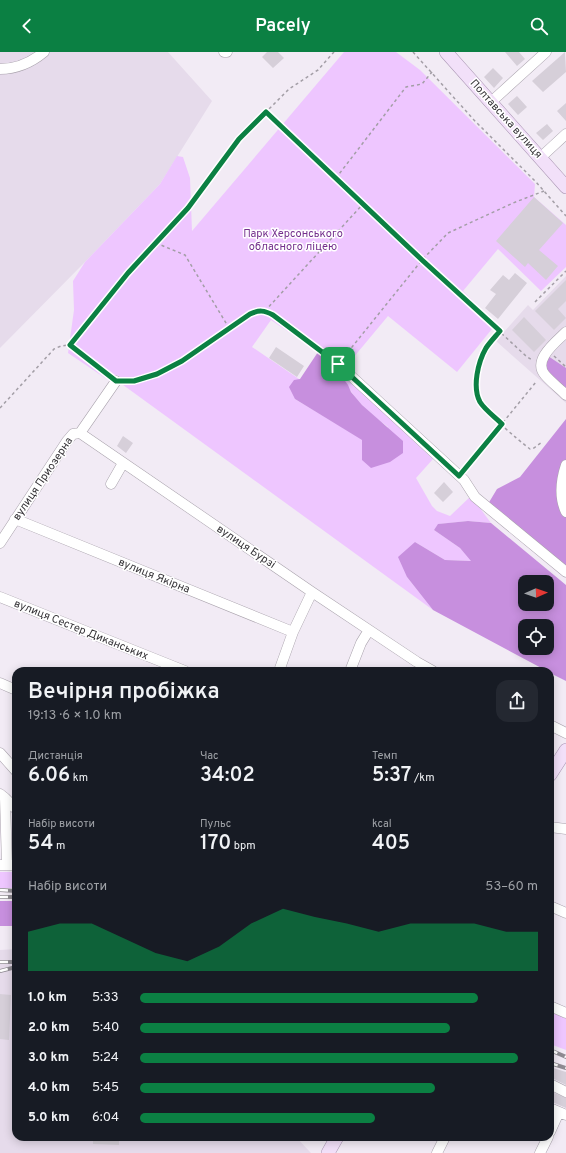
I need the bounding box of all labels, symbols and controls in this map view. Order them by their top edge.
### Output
icon: back [16,15,38,37]
text: Pacely [255,15,311,38]
icon: search [528,15,550,37]
street label: Полтавська вулиця [467,77,545,161]
park label: Парк Херсонського обласного ліцею [243,227,343,254]
pin [321,347,355,381]
icon: arrive [327,353,349,375]
street label: вулиця Приозерна [10,434,76,523]
street label: вулиця Бурзі [214,522,278,572]
street label: вулиця Якірна [116,555,192,597]
north arrow [518,575,554,611]
map controls [518,575,554,655]
street label: вулиця Сестер Диканських [12,597,150,664]
button: locate [518,619,554,655]
text: Вечірня пробіжка [28,679,220,706]
button: share [496,680,538,722]
text: 19:13 · 6 × 1.0 km [28,708,122,724]
text: Дистанція [28,749,83,763]
text: Час [200,749,219,763]
text: Темп [372,749,397,763]
text: 6.06 [28,763,70,789]
text: 34:02 [200,763,255,789]
text: 5:37 [372,763,411,789]
text: km [70,771,88,785]
text: /km [411,771,435,785]
text: Набір висоти [28,817,95,831]
text: Пульс [200,817,231,831]
text: kcal [372,817,392,831]
text: 54 [28,831,53,857]
text: 170 [200,831,231,857]
text: 405 [372,831,410,857]
text: m [53,839,65,853]
text: bpm [231,839,255,853]
text: Набір висоти [28,879,107,895]
text: 53–60 m [485,879,538,895]
text: 1.0 km [28,990,67,1006]
text: 5:33 [92,990,119,1006]
text: 2.0 km [28,1020,70,1036]
text: 5:40 [92,1020,119,1036]
text: 3.0 km [28,1050,69,1066]
text: 5:24 [92,1050,119,1066]
text: 4.0 km [28,1080,70,1096]
text: 5:45 [92,1080,119,1096]
text: 5.0 km [28,1110,70,1126]
text: 6:04 [92,1110,119,1126]

